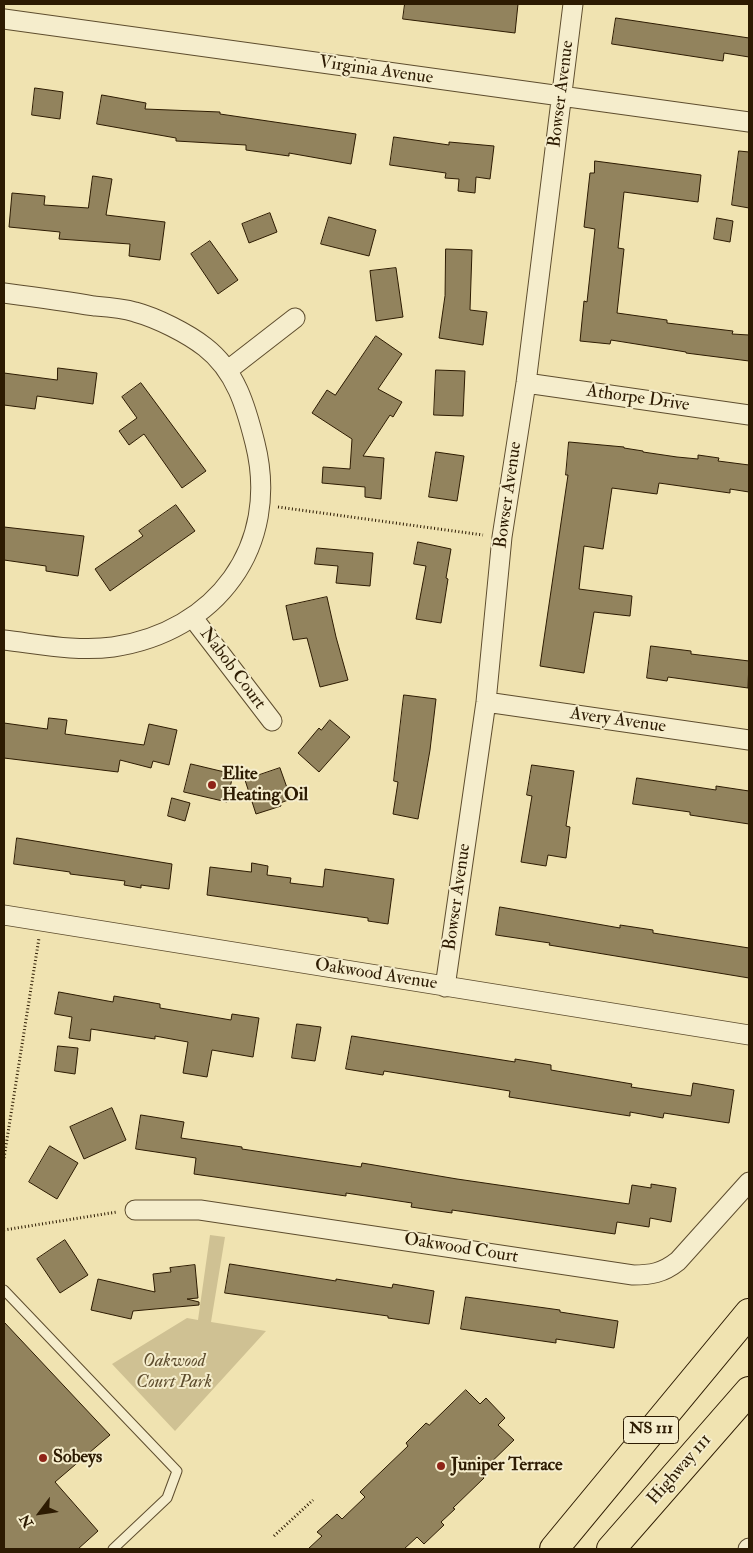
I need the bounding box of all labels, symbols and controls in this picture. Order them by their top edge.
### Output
street label: Bowser Avenue [545,39,579,149]
street label: Virginia Avenue [318,52,434,90]
street label: Athorpe Drive [585,381,691,417]
street label: Bowser Avenue [491,440,527,550]
street label: Nabob Court [194,624,270,714]
street label: Avery Avenue [569,704,667,738]
place label: Elite Heating Oil [222,764,308,806]
marker: Elite Heating Oil [206,779,218,791]
street label: Bowser Avenue [440,842,476,952]
street label: Oakwood Avenue [313,955,439,995]
street label: Oakwood Court [402,1229,520,1269]
park label: Oakwood Court Park [136,1351,212,1394]
road number: NS 111 [624,1416,678,1444]
street label: Highway 111 [643,1430,717,1510]
place label: Sobeys [53,1447,102,1469]
marker: Sobeys [37,1452,49,1464]
place label: Juniper Terrace [451,1455,563,1477]
marker: Juniper Terrace [435,1460,447,1472]
north arrow [15,1488,65,1538]
text: N [16,1511,37,1531]

